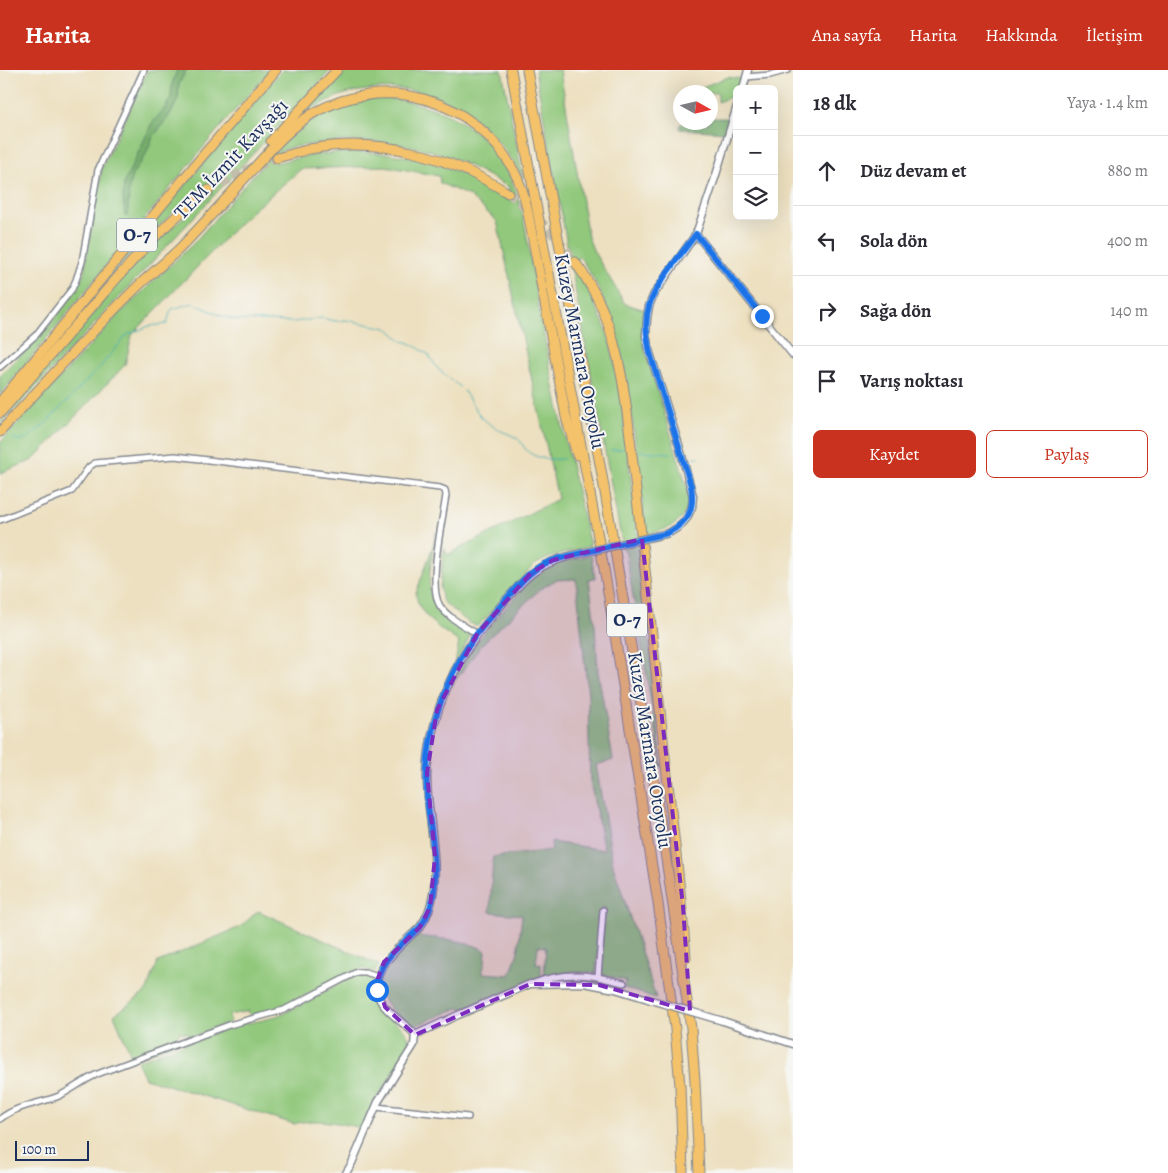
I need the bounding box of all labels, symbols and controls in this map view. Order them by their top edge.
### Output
text: Harita [25,19,91,51]
text: Ana sayfa [812,23,881,47]
text: Harita [909,23,957,47]
text: Hakkında [985,23,1058,47]
text: İletişim [1086,23,1143,47]
north arrow [673,85,718,130]
map controls [733,85,778,220]
button: + [733,85,778,130]
text: 18 dk [813,89,856,117]
text: Yaya · 1.4 km [1067,92,1148,114]
street label: TEM İzmit Kavşağı [168,93,294,225]
button: − [733,130,778,175]
icon: ahead [813,157,841,185]
text: Düz devam et [860,158,967,184]
text: 880 m [1107,160,1148,182]
button: layers [733,175,778,220]
road number: O-7 [117,218,157,252]
icon: left [813,227,841,255]
text: Sola dön [860,228,928,254]
text: 400 m [1107,230,1148,252]
street label: Kuzey Marmara Otoyolu [548,251,612,451]
icon: right [813,297,841,325]
text: Sağa dön [860,298,932,324]
text: 140 m [1110,300,1148,322]
route end [751,305,774,328]
icon: arrive [813,367,841,395]
text: Varış noktası [860,368,963,394]
button: Kaydet [813,430,976,478]
button: Paylaş [986,430,1148,478]
road number: O-7 [607,604,647,636]
street label: Kuzey Marmara Otoyolu [621,650,679,850]
route start [366,979,389,1002]
scale bar [15,1138,89,1161]
text: 100 m [22,1140,56,1159]

